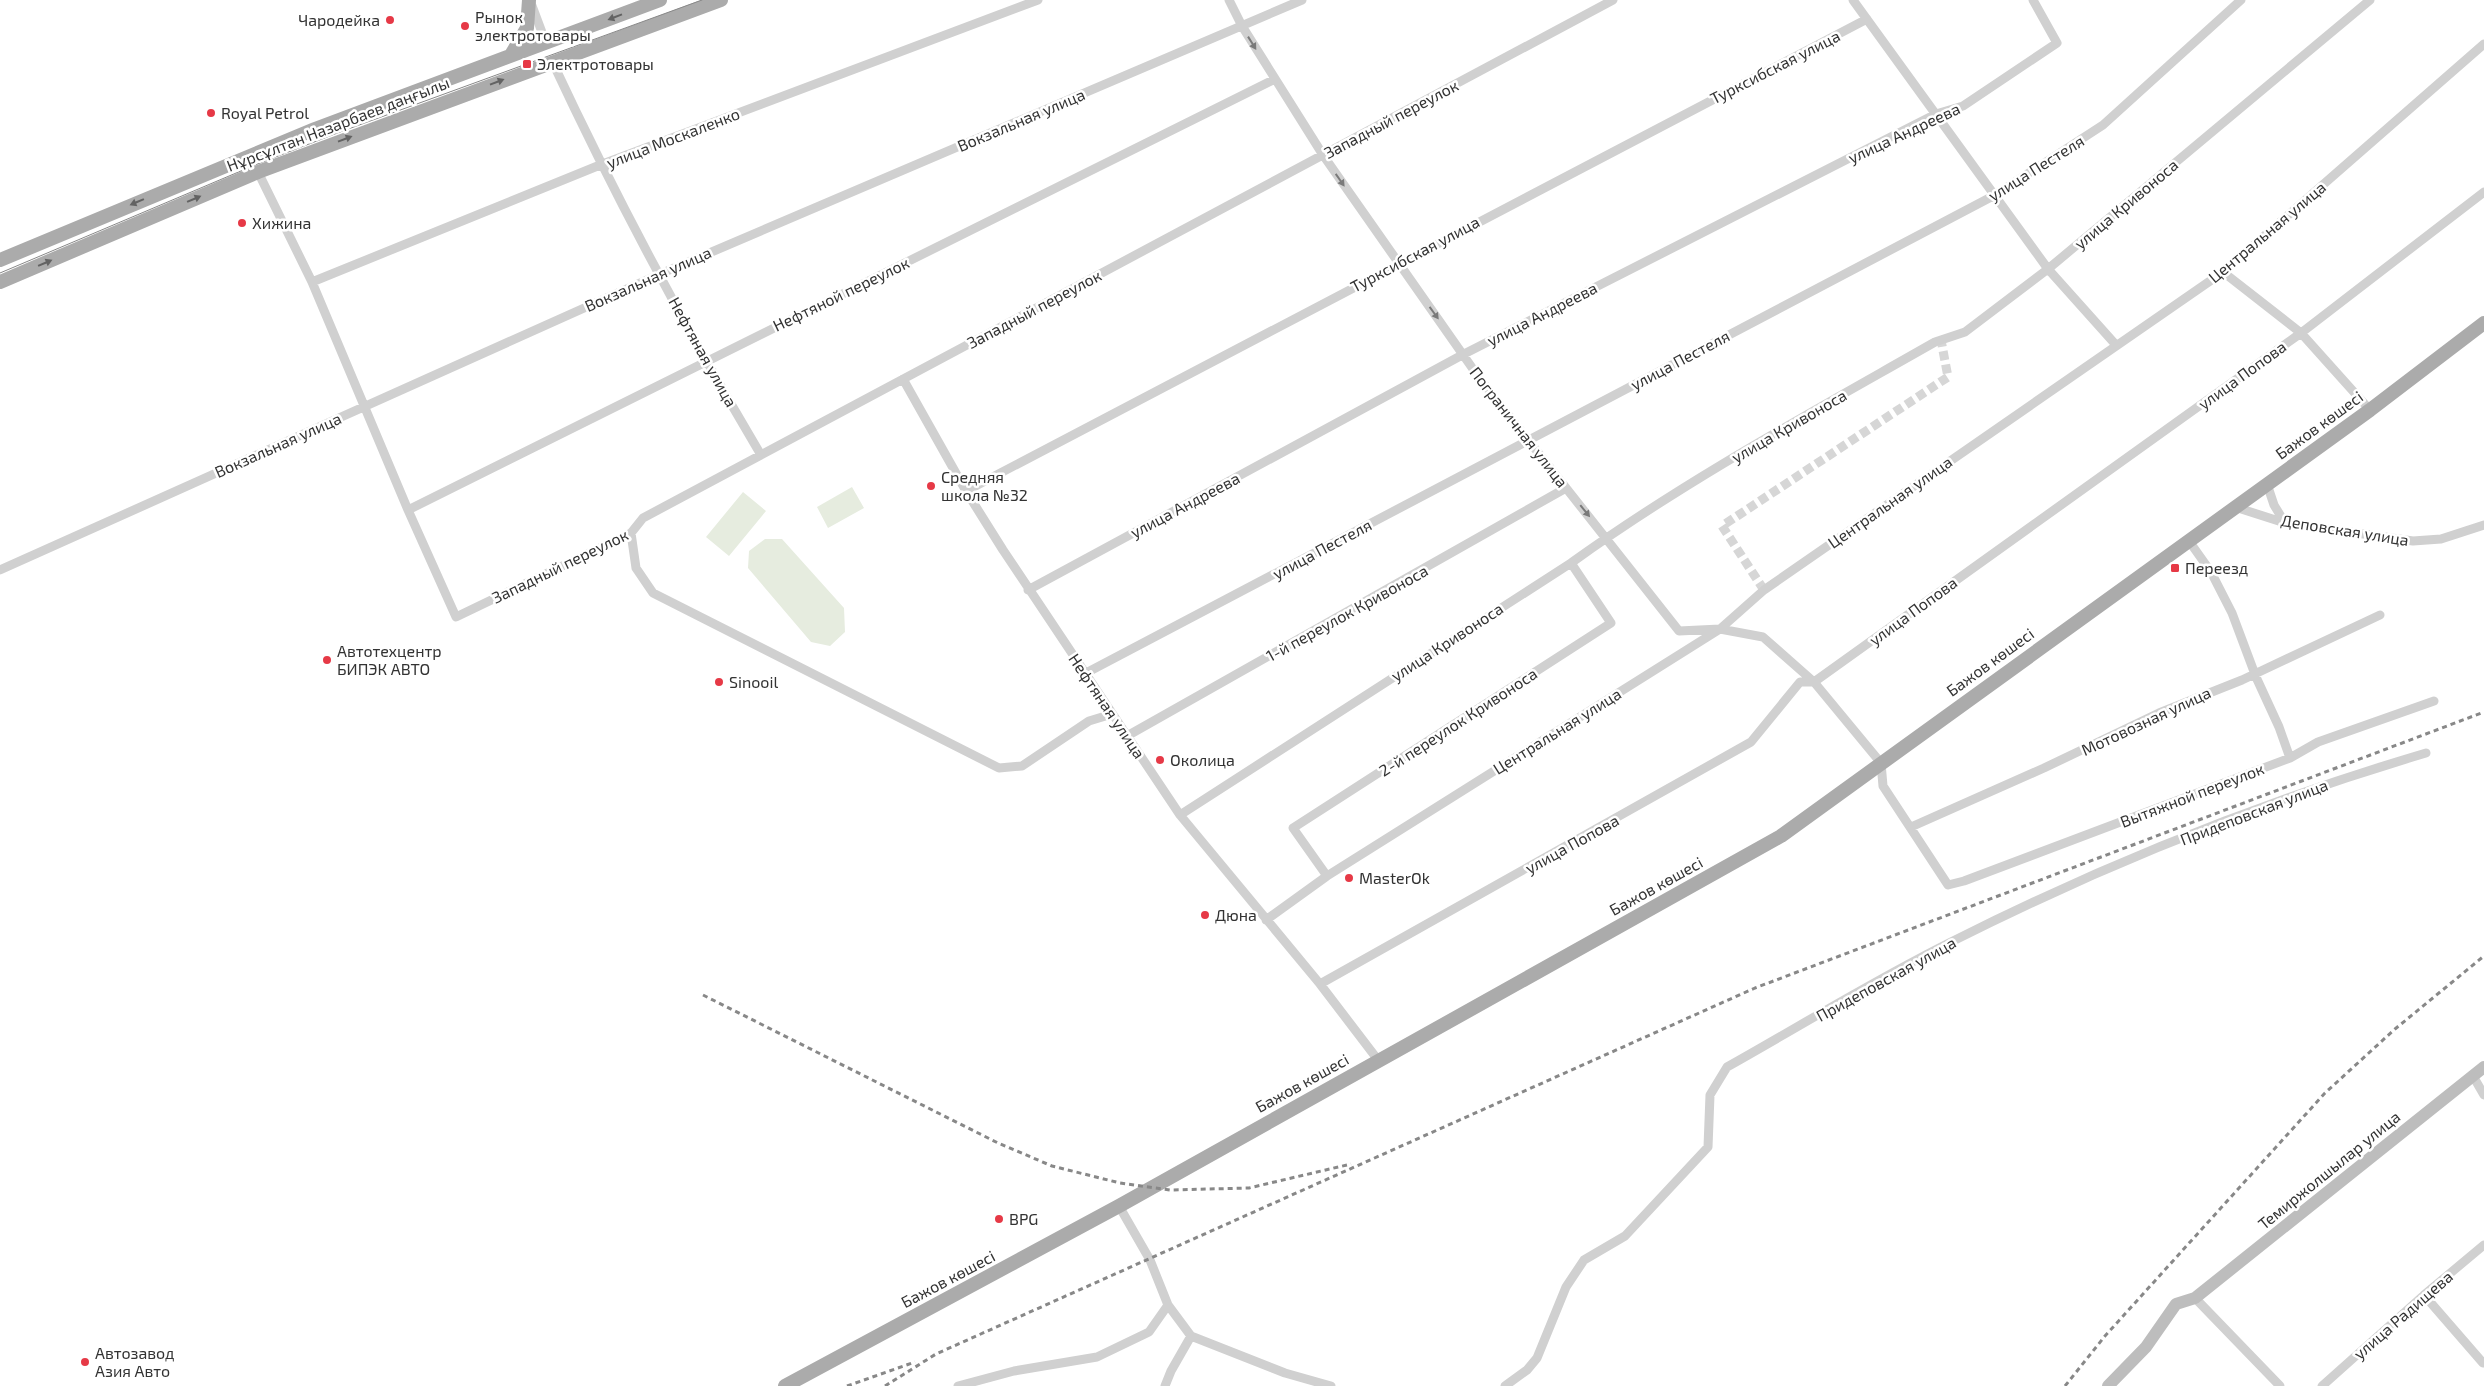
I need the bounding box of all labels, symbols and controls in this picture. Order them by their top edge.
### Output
place label: Рынок электротовары [475,7,591,44]
place label: Чародейка [298,10,380,29]
one-way arrow [607,13,622,21]
marker: Чародейка [384,14,396,26]
marker: Рынок электротовары [459,20,471,32]
street label: Турксибская улица [1707,26,1843,108]
one-way arrow [1248,36,1257,50]
place label: Электротовары [537,54,654,73]
marker: Электротовары [521,58,533,70]
street label: Нұрсұлтан Назарбаев даңғылы [224,72,452,175]
street label: Западный переулок [1320,75,1462,163]
one-way arrow [490,77,504,85]
street label: Вокзальная улица [954,84,1088,156]
street label: улица Андреева [1845,98,1963,168]
place label: Royal Petrol [221,103,309,122]
street label: улица Москаленко [603,103,743,173]
marker: Royal Petrol [205,107,217,119]
street label: улица Пестеля [1984,131,2088,205]
one-way arrow [338,135,353,143]
street label: улица Кривоноса [2070,155,2182,253]
one-way arrow [1335,173,1345,186]
street label: Центральная улица [2204,177,2330,287]
one-way arrow [187,195,202,203]
one-way arrow [129,198,144,206]
street label: Турксибская улица [1347,212,1483,296]
place label: Хижина [252,213,311,232]
marker: Хижина [236,217,248,229]
street label: Вокзальная улица [581,242,715,316]
street label: Нефтяной переулок [770,252,913,336]
one-way arrow [38,259,52,267]
street label: Западный переулок [963,265,1105,353]
street label: улица Андреева [1483,278,1601,350]
street label: Нефтяная улица [665,294,741,410]
one-way arrow [1428,306,1439,319]
street label: улица Пестеля [1627,325,1733,395]
street label: улица Попова [2194,336,2290,414]
street label: Пограничная улица [1466,363,1572,491]
street label: улица Кривоноса [1728,385,1850,467]
street label: Бажов көшесі [2271,386,2366,463]
street label: Вокзальная улица [211,408,345,482]
street label: Центральная улица [1824,452,1956,552]
place label: Средняя школа №32 [941,467,1028,504]
street label: улица Андреева [1127,468,1243,542]
marker: Средняя школа №32 [925,480,937,492]
one-way arrow [1580,504,1591,517]
street label: Деповская улица [2280,510,2410,550]
street label: улица Пестеля [1269,514,1375,584]
street label: Западный переулок [489,524,632,608]
place label: Переезд [2185,558,2248,577]
street label: 1-й переулок Кривоноса [1263,560,1431,666]
marker: Переезд [2169,562,2181,574]
street label: улица Попова [1865,572,1961,650]
street label: улица Кривоноса [1387,598,1507,686]
street label: Бажов көшесі [1942,623,2037,700]
place label: Автотехцентр БИПЭК АВТО [337,641,442,678]
street label: Нефтяная улица [1064,650,1150,762]
marker: Автотехцентр БИПЭК АВТО [321,654,333,666]
street label: 2-й переулок Кривоноса [1375,663,1541,781]
place label: Sinooil [729,672,778,691]
marker: Sinooil [713,676,725,688]
street label: Мотовозная улица [2078,682,2214,760]
street label: Центральная улица [1489,683,1625,779]
place label: Околица [1170,750,1235,769]
marker: Околица [1154,754,1166,766]
street label: Вытяжной переулок [2117,758,2267,832]
street label: Придеповская улица [2177,775,2331,849]
street label: улица Попова [1522,810,1622,878]
street label: Бажов көшесі [1606,852,1706,919]
place label: MasterOk [1359,868,1430,887]
marker: MasterOk [1343,872,1355,884]
place label: Дюна [1215,905,1257,924]
marker: Дюна [1199,909,1211,921]
street label: Придеповская улица [1813,932,1959,1026]
street label: Бажов көшесі [1252,1049,1352,1116]
street label: Темиржолшылар улица [2254,1106,2404,1234]
place label: BPG [1009,1209,1038,1228]
marker: BPG [993,1213,1005,1225]
street label: Бажов көшесі [898,1246,998,1311]
street label: улица Радищева [2349,1266,2457,1364]
place label: Автозавод Азия Авто [95,1343,174,1380]
marker: Автозавод Азия Авто [79,1356,91,1368]

